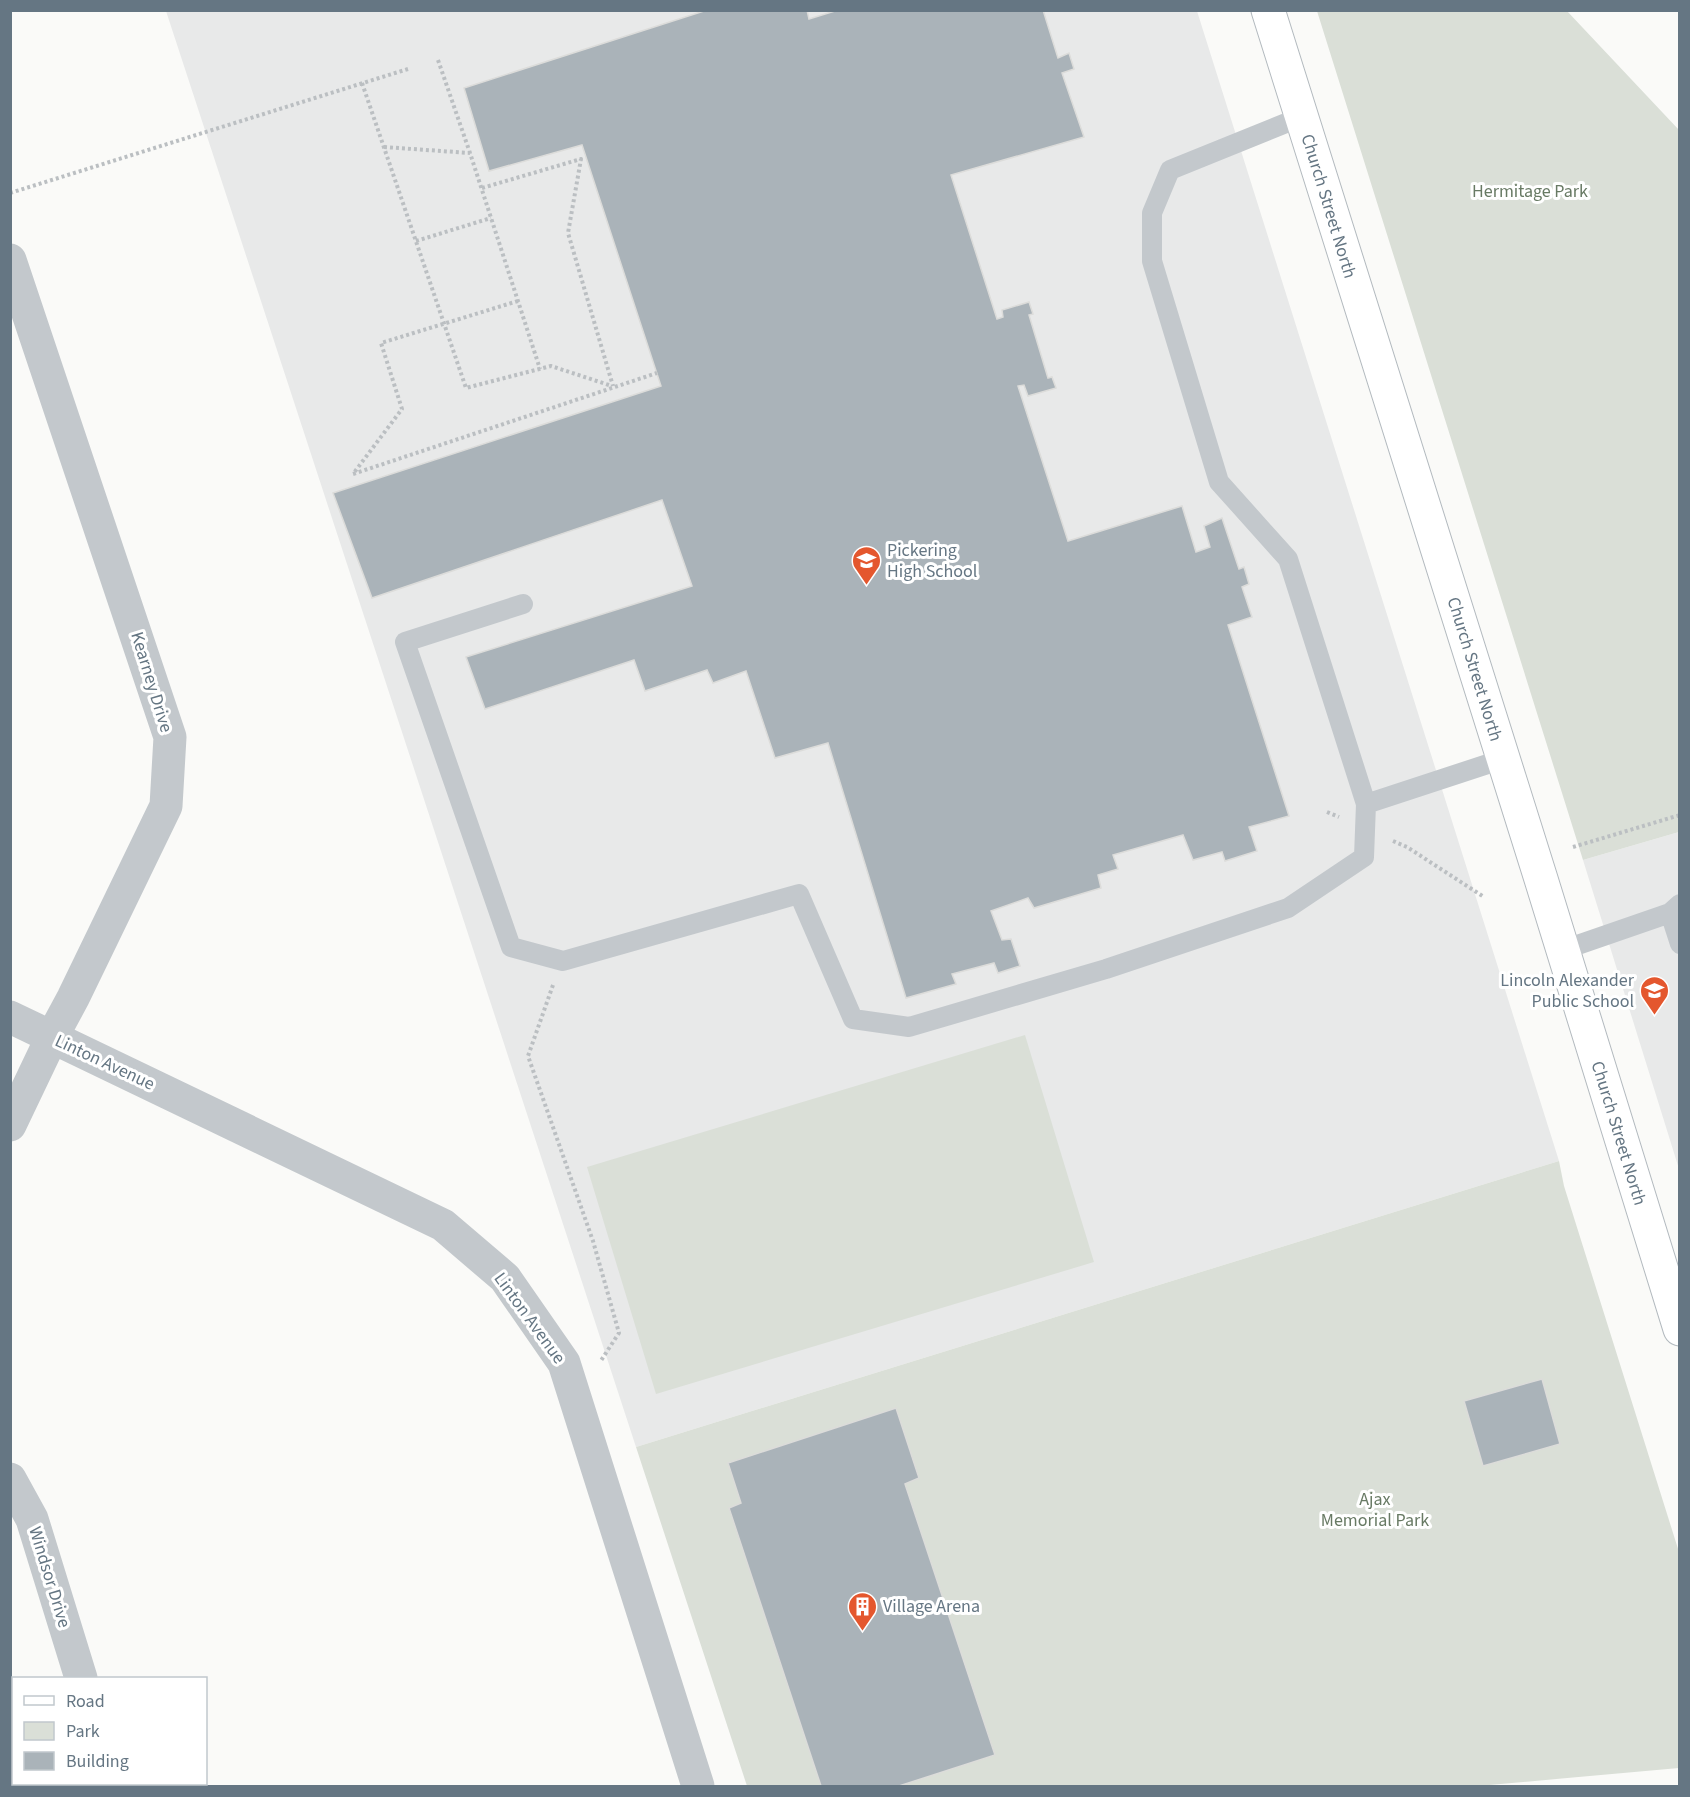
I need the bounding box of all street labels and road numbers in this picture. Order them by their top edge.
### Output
street label: Church Street North [1295,131,1362,281]
street label: Church Street North [1441,594,1508,744]
street label: Kearney Drive [124,629,179,736]
street label: Linton Avenue [51,1028,159,1097]
street label: Church Street North [1585,1058,1652,1208]
street label: Linton Avenue [488,1267,571,1369]
street label: Windsor Drive [22,1523,77,1631]

